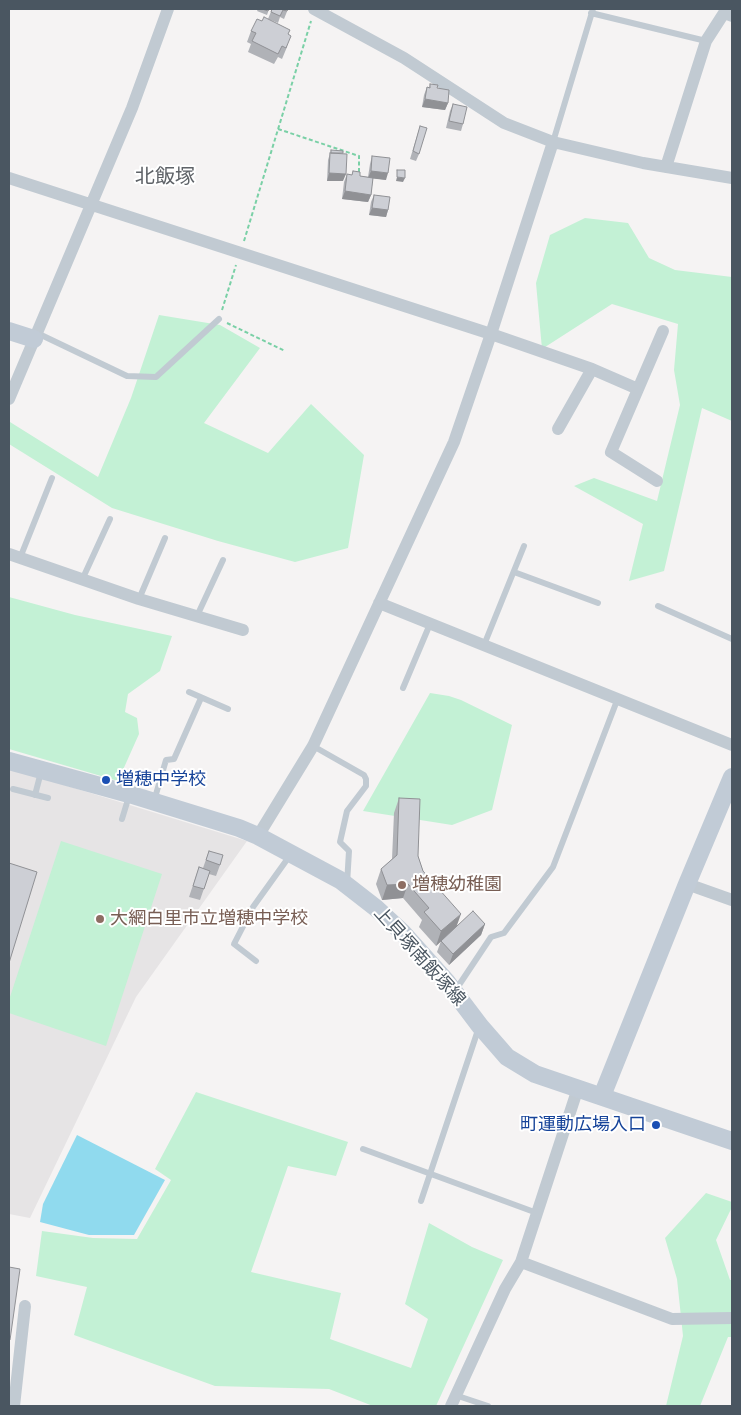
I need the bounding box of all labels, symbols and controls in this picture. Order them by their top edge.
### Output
district label: 北飯塚 [135,166,195,190]
place label: 増穂中学校 [116,769,206,791]
marker: 増穂中学校 [100,774,112,786]
place label: 増穂幼稚園 [412,874,502,896]
marker: 増穂幼稚園 [396,879,408,891]
street label: 上貝塚南飯塚線 [369,903,469,1011]
place label: 大網白里市立増穂中学校 [110,908,308,930]
marker: 大網白里市立増穂中学校 [94,913,106,925]
place label: 町運動広場入口 [520,1114,646,1136]
marker: 町運動広場入口 [650,1119,662,1131]

